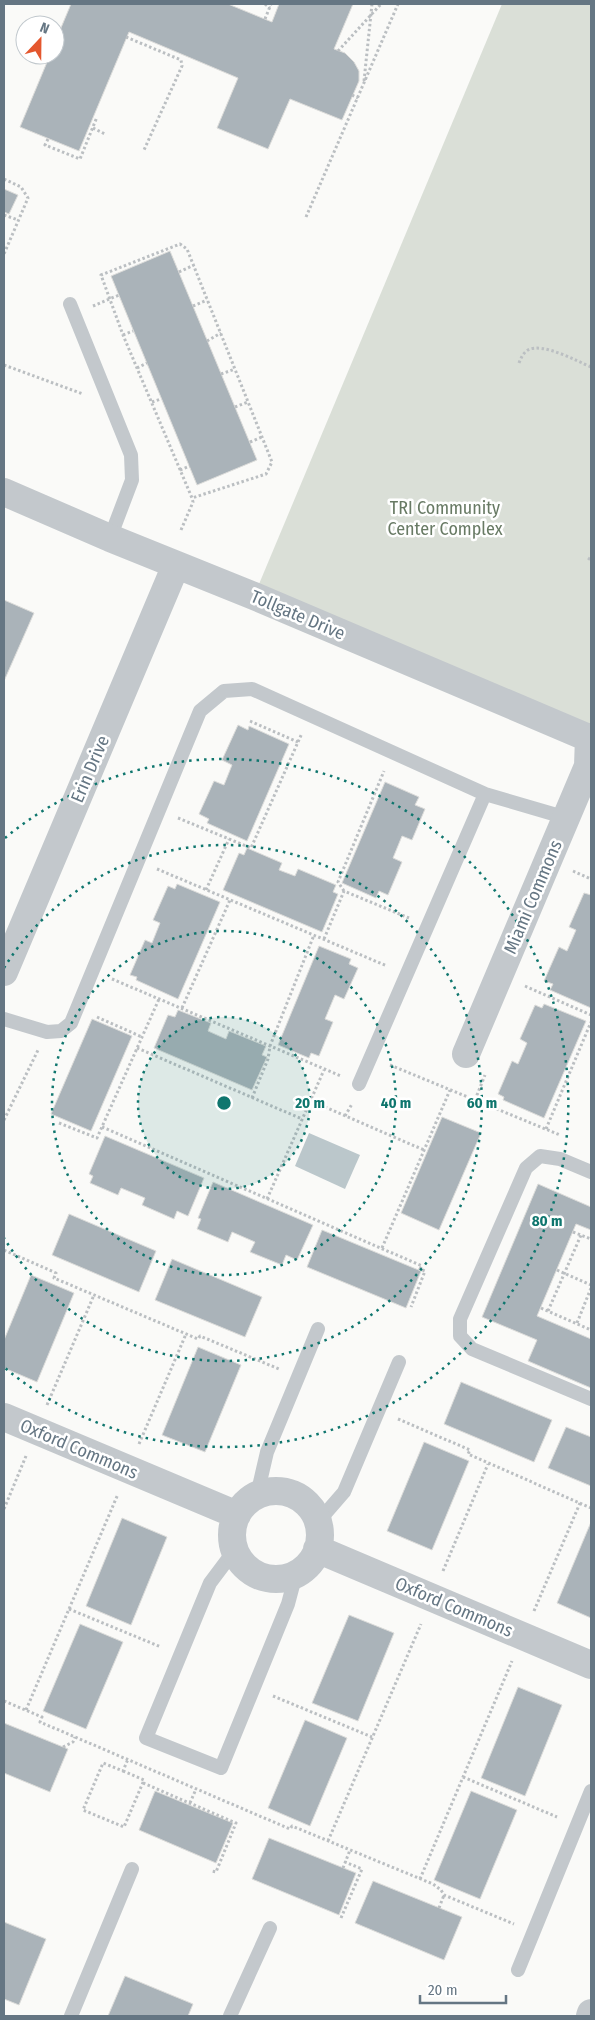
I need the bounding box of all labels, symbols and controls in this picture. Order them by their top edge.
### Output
north arrow [15,15,65,65]
text: N [38,19,52,38]
park label: TRI Community Center Complex [387,497,503,540]
street label: Tollgate Drive [248,585,348,645]
street label: Erin Drive [66,732,114,806]
street label: Miami Commons [499,837,567,957]
centre of rings [215,1094,233,1112]
text: 20 m [294,1094,325,1112]
text: 40 m [381,1094,411,1112]
text: 60 m [467,1094,497,1112]
text: 80 m [532,1212,562,1230]
street label: Oxford Commons [17,1414,142,1484]
street label: Oxford Commons [392,1572,517,1642]
scale bar [420,1972,506,2004]
text: 20 m [428,1981,458,1999]

